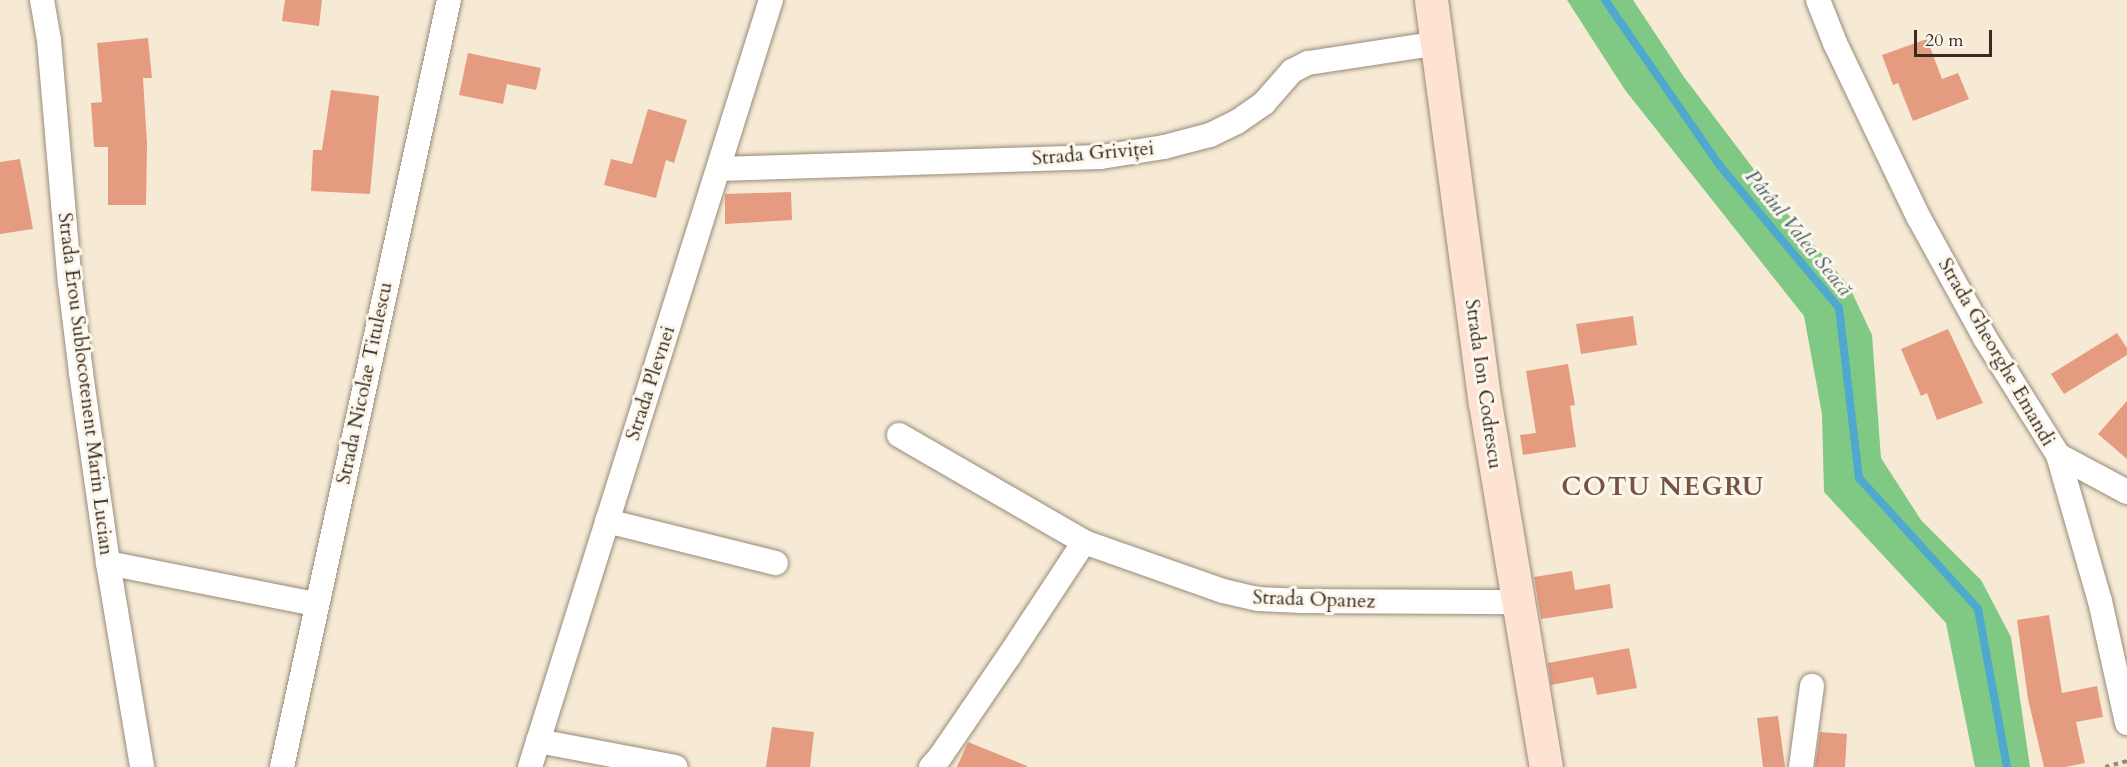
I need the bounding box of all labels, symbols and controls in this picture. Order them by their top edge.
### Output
scale bar [1917,18,1995,56]
text: 20 m [1925,28,1964,53]
street label: Strada Griviței [1031,136,1155,170]
water label: Pârâul Valea Seacă [1739,165,1857,301]
street label: Strada Erou Sublocotenent Marin Lucian [53,211,119,557]
street label: Strada Gheorghe Emandi [1933,254,2061,450]
street label: Strada Nicolae Titulescu [331,280,397,486]
street label: Strada Ion Codrescu [1460,298,1508,470]
street label: Strada Plevnei [620,323,680,443]
district label: COTU NEGRU [1561,471,1765,503]
street label: Strada Opanez [1252,585,1376,613]

